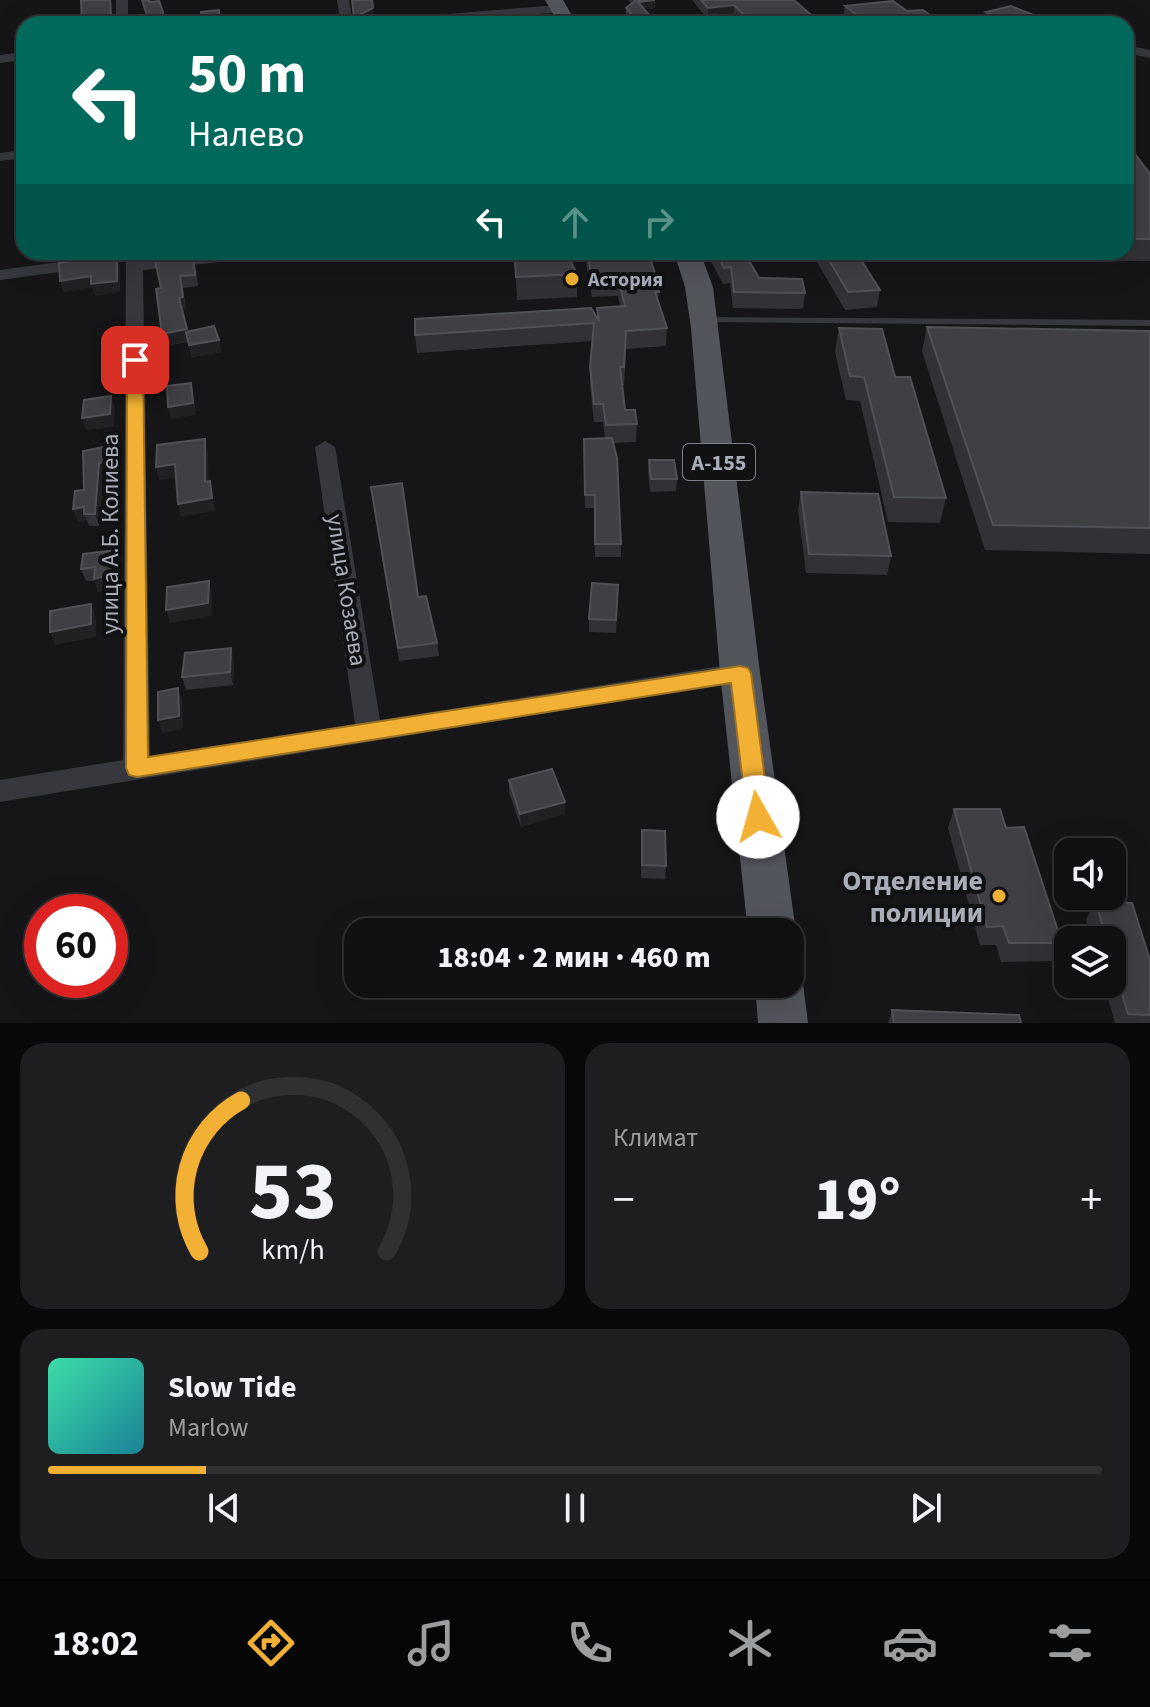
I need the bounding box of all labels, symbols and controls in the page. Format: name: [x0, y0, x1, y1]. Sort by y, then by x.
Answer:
text: 50 m: [188, 35, 306, 114]
icon: left: [56, 48, 160, 152]
text: Налево: [188, 109, 304, 160]
icon: left: [469, 200, 513, 244]
icon: ahead: [553, 200, 597, 244]
icon: right: [637, 200, 681, 244]
place label: Астория: [587, 266, 663, 294]
marker: Астория: [563, 270, 581, 288]
pin: [101, 326, 169, 394]
icon: arrive: [113, 338, 157, 382]
street label: улица А.Б. Колиева: [93, 434, 128, 634]
road number: А-155: [683, 444, 755, 480]
street label: улица Козаева: [317, 512, 376, 669]
position arrow: [716, 775, 800, 859]
map controls: [1054, 838, 1126, 998]
button: sound: [1054, 838, 1126, 910]
place label: Отделение полиции: [842, 861, 983, 933]
marker: Отделение полиции: [990, 887, 1008, 905]
speed limit sign: 60: [24, 894, 128, 998]
button: layers: [1054, 926, 1126, 998]
text: 18:04 · 2 мин · 460 m: [437, 936, 711, 979]
text: Климат: [613, 1119, 698, 1156]
text: 53: [249, 1133, 336, 1251]
text: 19°: [814, 1158, 901, 1243]
text: −: [613, 1169, 635, 1232]
text: +: [1080, 1169, 1102, 1232]
text: km/h: [261, 1230, 324, 1270]
text: Slow Tide: [168, 1366, 297, 1409]
text: Marlow: [168, 1409, 248, 1446]
icon: previous: [202, 1486, 246, 1530]
icon: pause: [553, 1486, 597, 1530]
icon: next: [904, 1486, 948, 1530]
icon: directions: [243, 1615, 299, 1671]
icon: music: [403, 1615, 459, 1671]
icon: phone: [562, 1615, 618, 1671]
icon: climate: [722, 1615, 778, 1671]
icon: car: [882, 1615, 938, 1671]
icon: filters: [1042, 1615, 1098, 1671]
text: 18:02: [52, 1618, 139, 1669]

